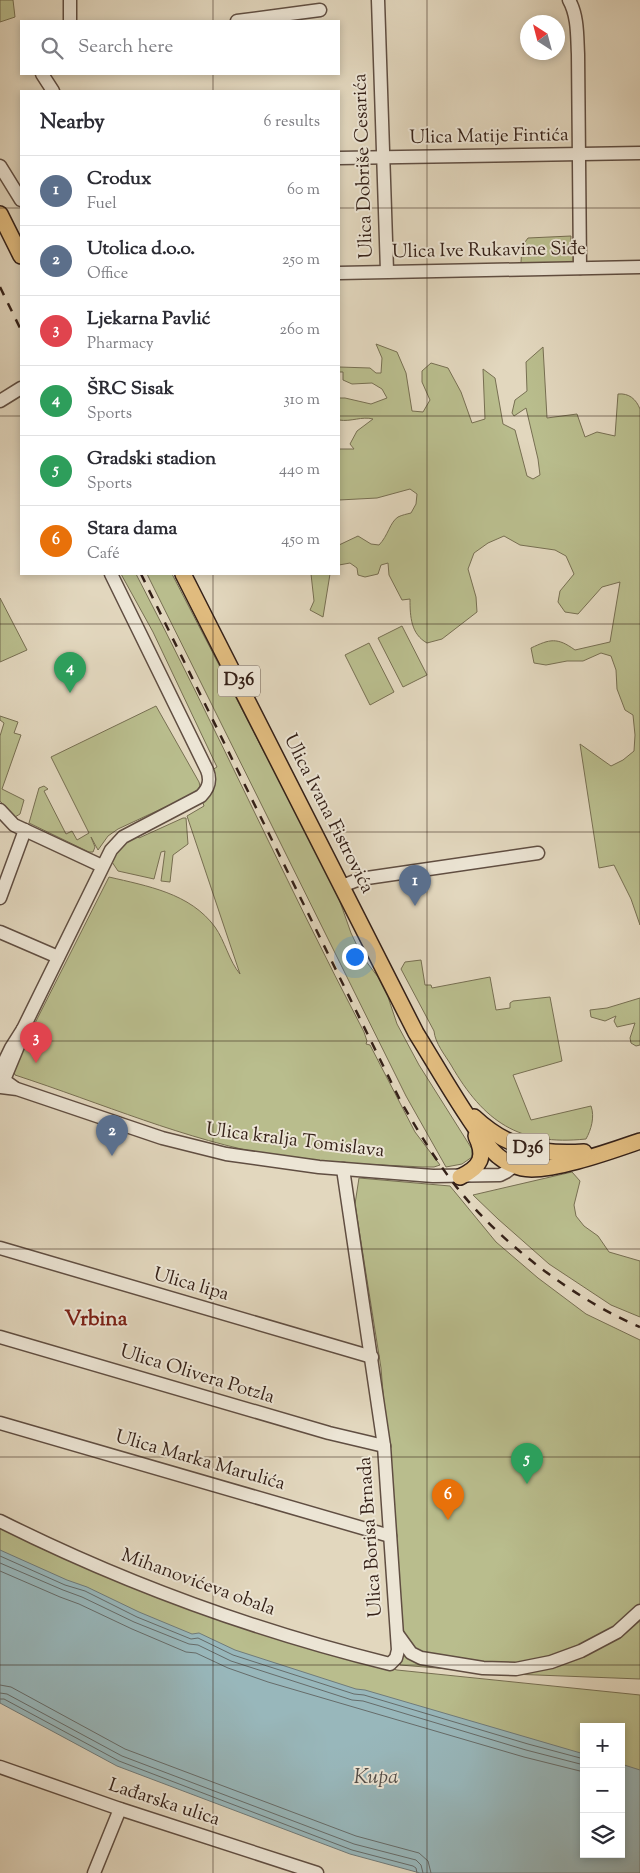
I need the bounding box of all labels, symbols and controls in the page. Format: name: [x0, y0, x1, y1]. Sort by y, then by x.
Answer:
north arrow: [520, 15, 565, 60]
search box: [20, 20, 340, 75]
icon: search: [38, 34, 66, 62]
text: Search here: [78, 34, 173, 61]
street label: Ulica Dobriše Cesarića: [347, 73, 381, 259]
text: Nearby: [40, 108, 105, 138]
text: 6 results: [264, 111, 320, 134]
street label: Ulica Matije Fintića: [409, 122, 569, 152]
text: Crodux: [87, 166, 151, 193]
text: 1: [53, 179, 59, 202]
text: 60 m: [287, 179, 320, 202]
text: Fuel: [87, 193, 117, 216]
text: Utolica d.o.o.: [87, 236, 195, 263]
street label: Ulica Ive Rukavine Siđe: [392, 236, 586, 266]
text: 2: [52, 249, 60, 272]
text: 250 m: [282, 249, 320, 272]
text: Office: [87, 263, 128, 286]
text: Ljekarna Pavlić: [87, 306, 210, 333]
text: 3: [53, 319, 59, 342]
text: 260 m: [279, 319, 320, 342]
text: Pharmacy: [87, 333, 154, 356]
text: ŠRC Sisak: [87, 376, 174, 403]
text: 4: [52, 389, 60, 412]
text: 310 m: [283, 389, 320, 412]
text: Sports: [87, 403, 132, 426]
text: Gradski stadion: [87, 446, 216, 473]
text: 5: [53, 459, 59, 482]
text: 440 m: [279, 459, 320, 482]
text: Sports: [87, 473, 132, 496]
text: Stara dama: [87, 516, 177, 543]
text: 6: [52, 529, 60, 552]
text: 450 m: [281, 529, 320, 552]
text: Café: [87, 543, 120, 566]
pin: 4: [54, 652, 86, 693]
road number: D36: [218, 666, 260, 696]
street label: Ulica Ivana Fistrovića: [276, 730, 380, 899]
pin: 1: [399, 865, 431, 906]
your location: [342, 944, 368, 970]
pin: 3: [20, 1022, 52, 1063]
pin: 2: [96, 1115, 128, 1156]
street label: Ulica kralja Tomislava: [204, 1117, 386, 1165]
road number: D36: [507, 1134, 549, 1164]
street label: Ulica lipa: [150, 1261, 232, 1309]
district label: Vrbina: [65, 1305, 128, 1335]
street label: Ulica Olivera Potzla: [116, 1339, 278, 1411]
street label: Ulica Marka Marulića: [112, 1424, 288, 1498]
pin: 5: [511, 1443, 543, 1484]
street label: Ulica Borisa Brnada: [352, 1456, 390, 1618]
pin: 6: [432, 1479, 464, 1520]
street label: Mihanovićeva obala: [117, 1543, 279, 1624]
map controls: [580, 1723, 625, 1858]
button: +: [580, 1723, 625, 1768]
water label: Kupa: [354, 1764, 398, 1793]
button: −: [580, 1768, 625, 1813]
street label: Lađarska ulica: [105, 1772, 223, 1834]
button: layers: [580, 1813, 625, 1858]

